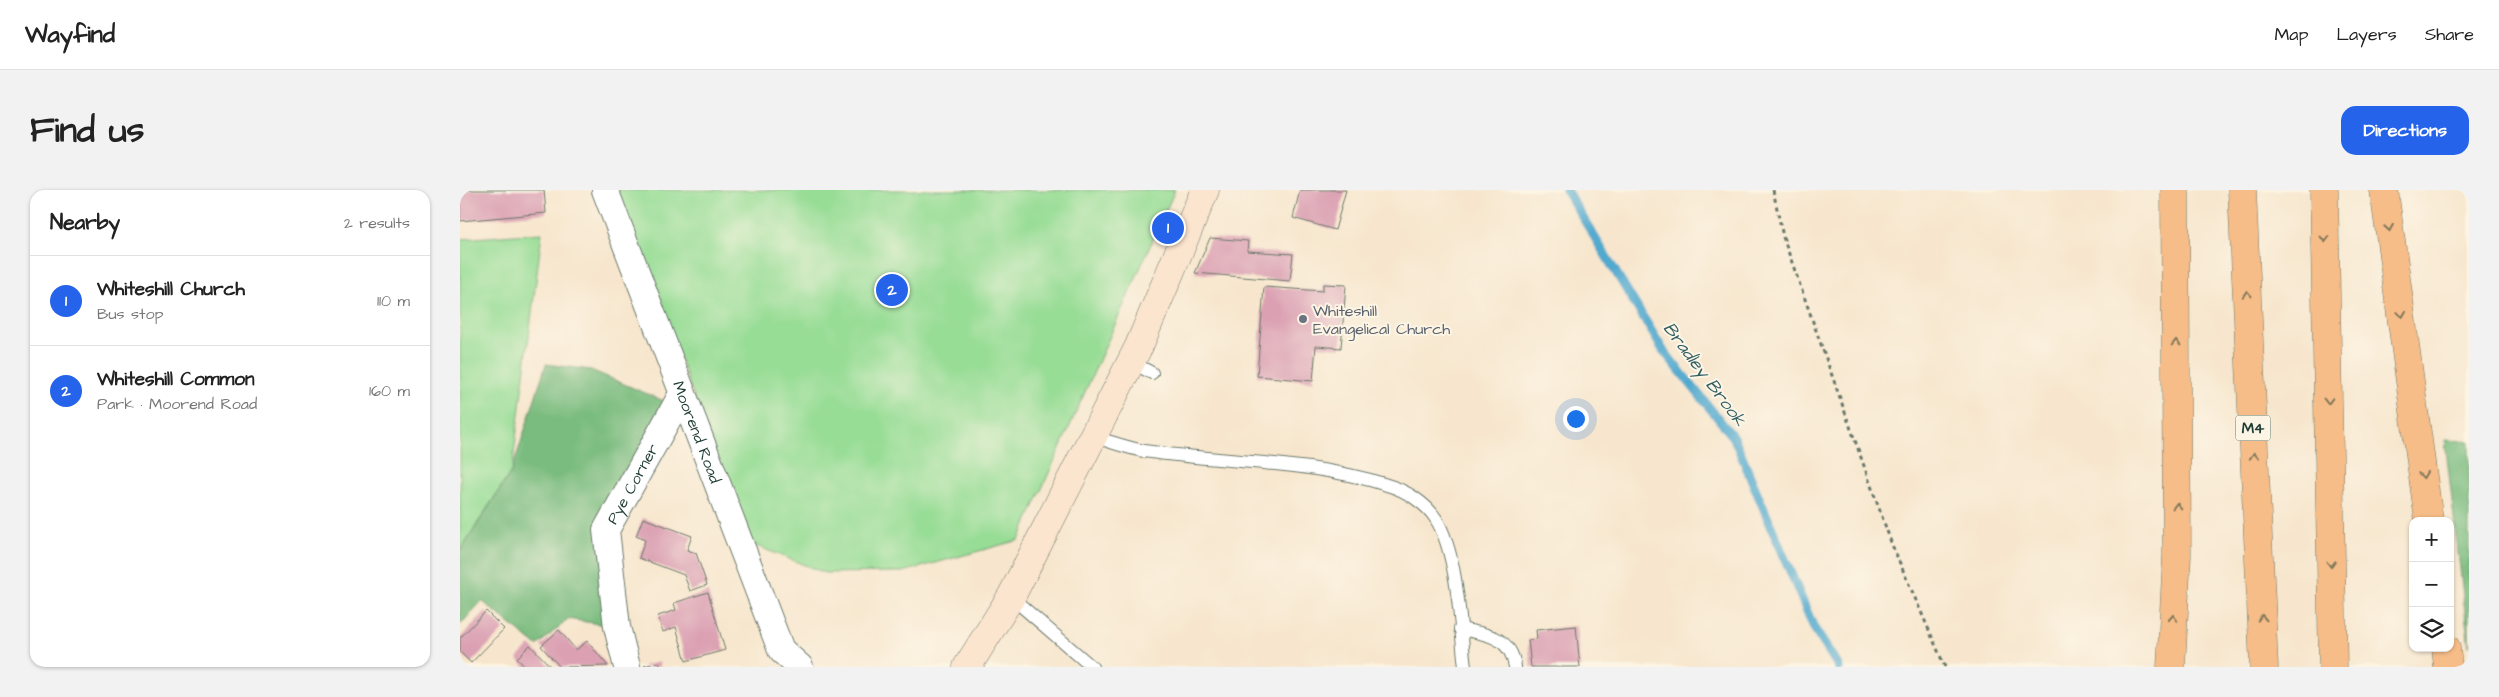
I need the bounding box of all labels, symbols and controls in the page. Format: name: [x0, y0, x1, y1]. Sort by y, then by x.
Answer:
text: Wayfind: [25, 18, 115, 52]
text: Map: [2274, 22, 2308, 47]
text: Layers: [2336, 22, 2397, 47]
text: Share: [2425, 22, 2474, 47]
text: Find us: [30, 106, 144, 155]
button: Directions: [2341, 106, 2469, 155]
text: Nearby: [50, 208, 120, 237]
pin: 1: [1152, 209, 1184, 247]
text: 2 results: [344, 212, 410, 234]
one-way arrow: [2384, 224, 2394, 232]
one-way arrow: [2319, 235, 2330, 243]
pin: 2: [876, 271, 908, 309]
text: Whiteshill Church: [97, 276, 245, 303]
one-way arrow: [2241, 289, 2252, 297]
text: 1: [65, 290, 67, 312]
text: 110 m: [377, 290, 410, 312]
place label: Whiteshill Evangelical Church: [1313, 300, 1450, 341]
text: Bus stop: [97, 303, 163, 325]
one-way arrow: [2396, 310, 2407, 318]
marker: Whiteshill Evangelical Church: [1297, 313, 1309, 325]
water label: Bradley Brook: [1656, 317, 1753, 433]
one-way arrow: [2171, 339, 2181, 347]
text: Whiteshill Common: [97, 366, 254, 393]
street label: Moorend Road: [667, 378, 726, 487]
text: 2: [61, 380, 71, 402]
text: 160 m: [369, 380, 410, 402]
text: Park · Moorend Road: [97, 393, 257, 415]
one-way arrow: [2323, 398, 2333, 405]
your location: [1563, 406, 1589, 432]
road number: M4: [2236, 416, 2270, 440]
street label: Pye Corner: [602, 440, 664, 528]
one-way arrow: [2249, 452, 2260, 460]
one-way arrow: [2417, 471, 2428, 479]
one-way arrow: [2172, 502, 2182, 510]
map controls: [2409, 517, 2454, 652]
button: +: [2409, 517, 2454, 562]
one-way arrow: [2326, 560, 2336, 568]
button: −: [2409, 562, 2454, 607]
button: layers: [2409, 607, 2454, 652]
one-way arrow: [2168, 614, 2179, 622]
one-way arrow: [2257, 614, 2267, 622]

